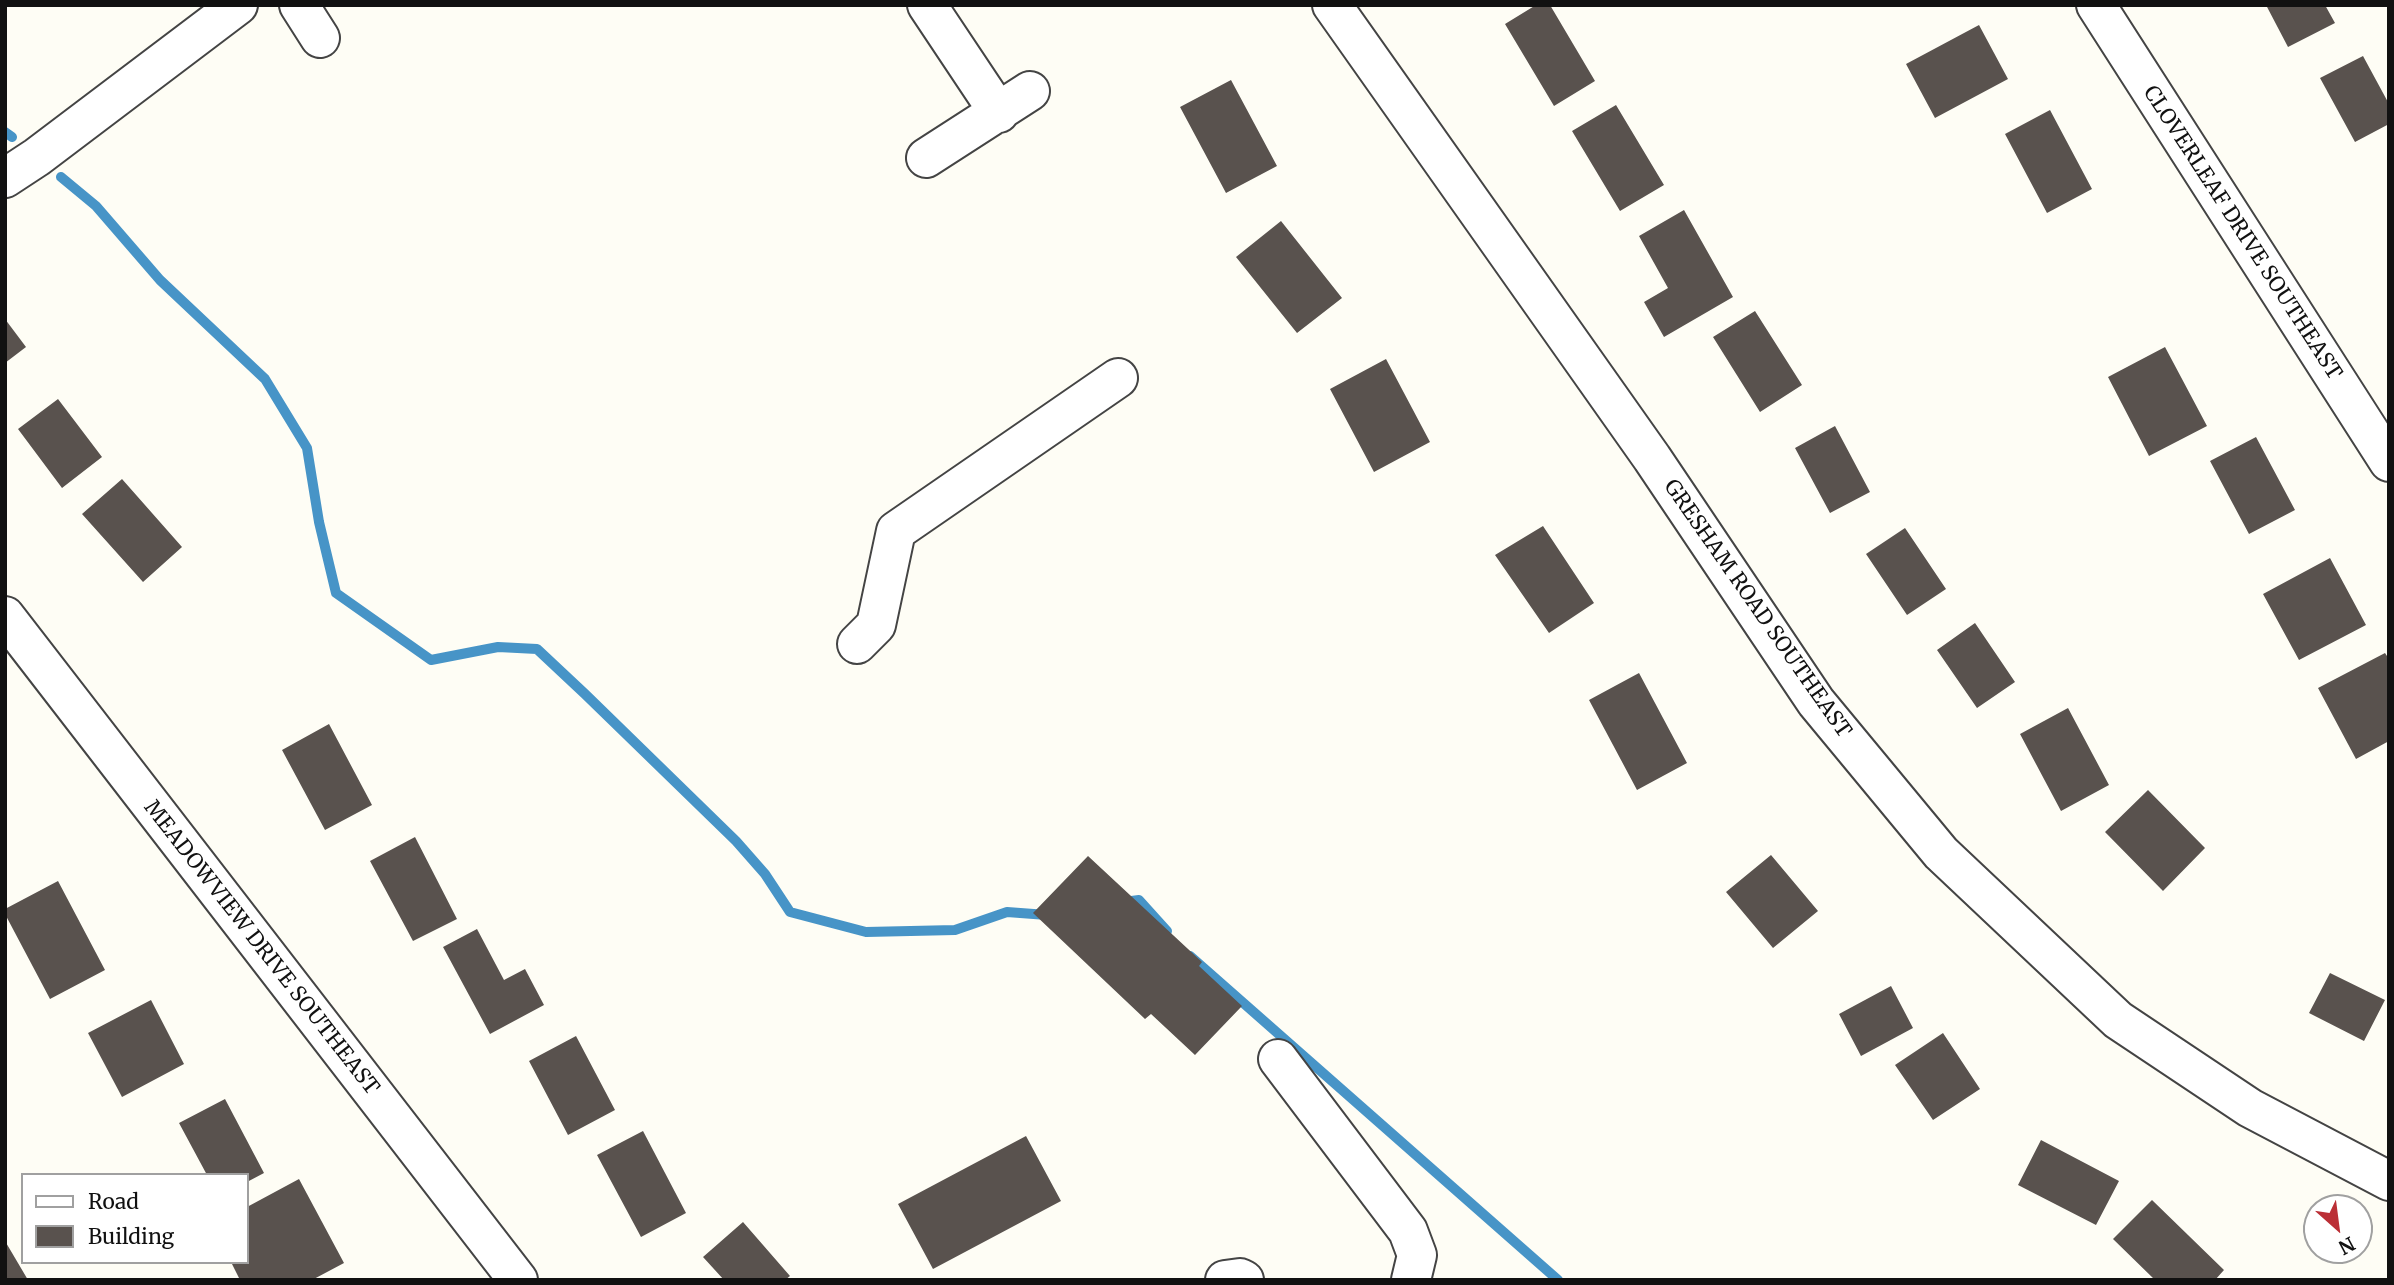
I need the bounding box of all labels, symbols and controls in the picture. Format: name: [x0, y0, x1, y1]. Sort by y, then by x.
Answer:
street label: CLOVERLEAF DRIVE SOUTHEAST: [2137, 81, 2347, 385]
street label: GRESHAM ROAD SOUTHEAST: [1658, 475, 1856, 743]
street label: MEADOWVIEW DRIVE SOUTHEAST: [138, 796, 384, 1100]
legend: [21, 1173, 248, 1264]
text: Road: [88, 1188, 139, 1215]
north arrow: [2303, 1194, 2373, 1264]
text: Building: [88, 1223, 174, 1250]
text: N: [2335, 1232, 2359, 1260]

